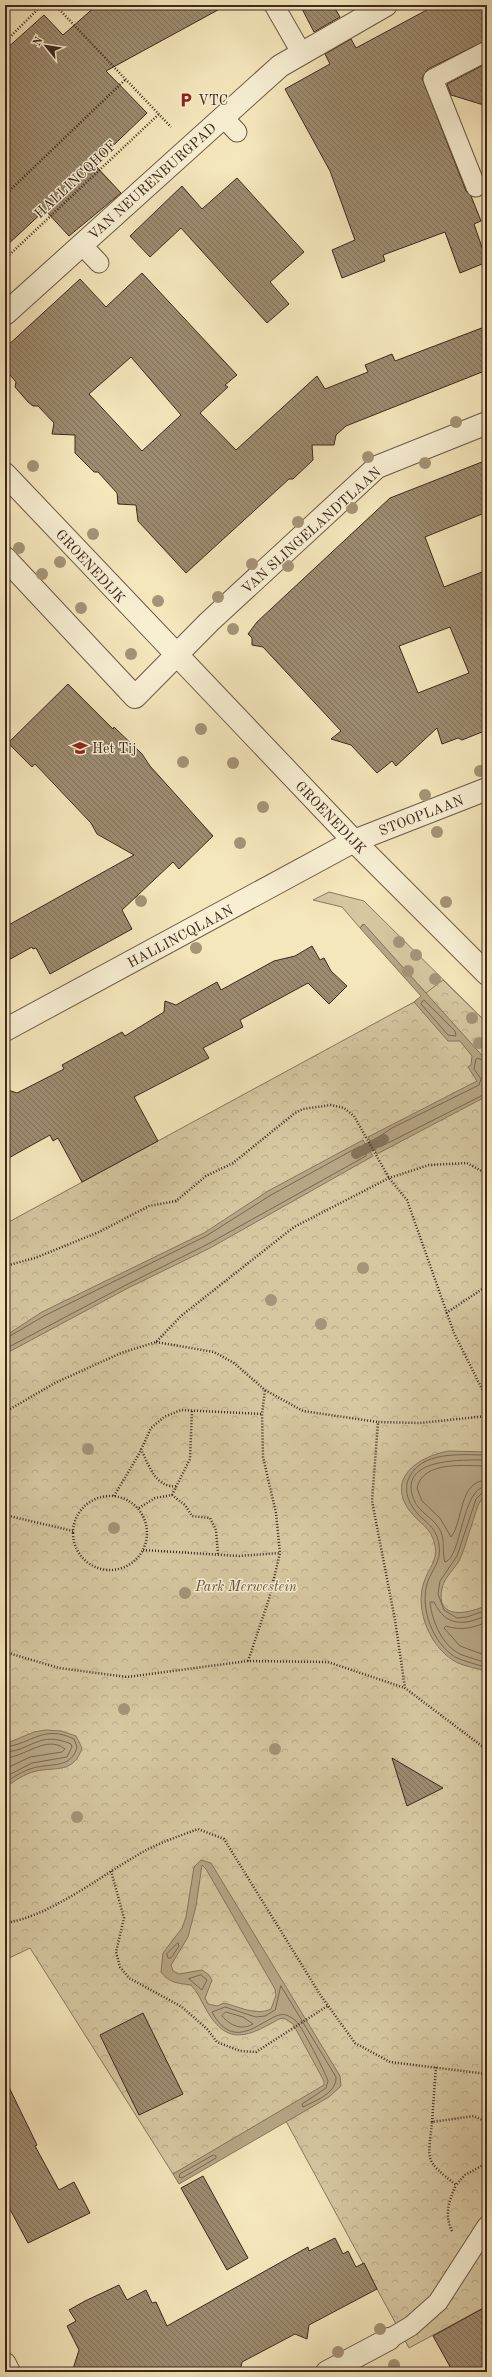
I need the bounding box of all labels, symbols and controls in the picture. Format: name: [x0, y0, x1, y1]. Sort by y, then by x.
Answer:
north arrow: [26, 26, 66, 66]
text: N: [32, 35, 46, 48]
parking icon: VTC: [177, 91, 195, 109]
place label: VTC: [198, 94, 228, 108]
street label: VAN NEURENBURGPAD: [86, 121, 219, 243]
street label: HALLINCQHOF: [32, 138, 119, 221]
street label: VAN SLINGELANDTLAAN: [240, 465, 384, 597]
street label: GROENEDIJK: [53, 527, 128, 606]
school or university icon: Het Tij: [71, 739, 89, 757]
place label: Het Tij: [92, 742, 137, 756]
street label: GROENEDIJK: [292, 779, 368, 857]
street label: STOOPLAAN: [377, 793, 466, 838]
street label: HALLINCQLAAN: [125, 903, 236, 971]
park label: Park Merwestein: [194, 1580, 297, 1594]

